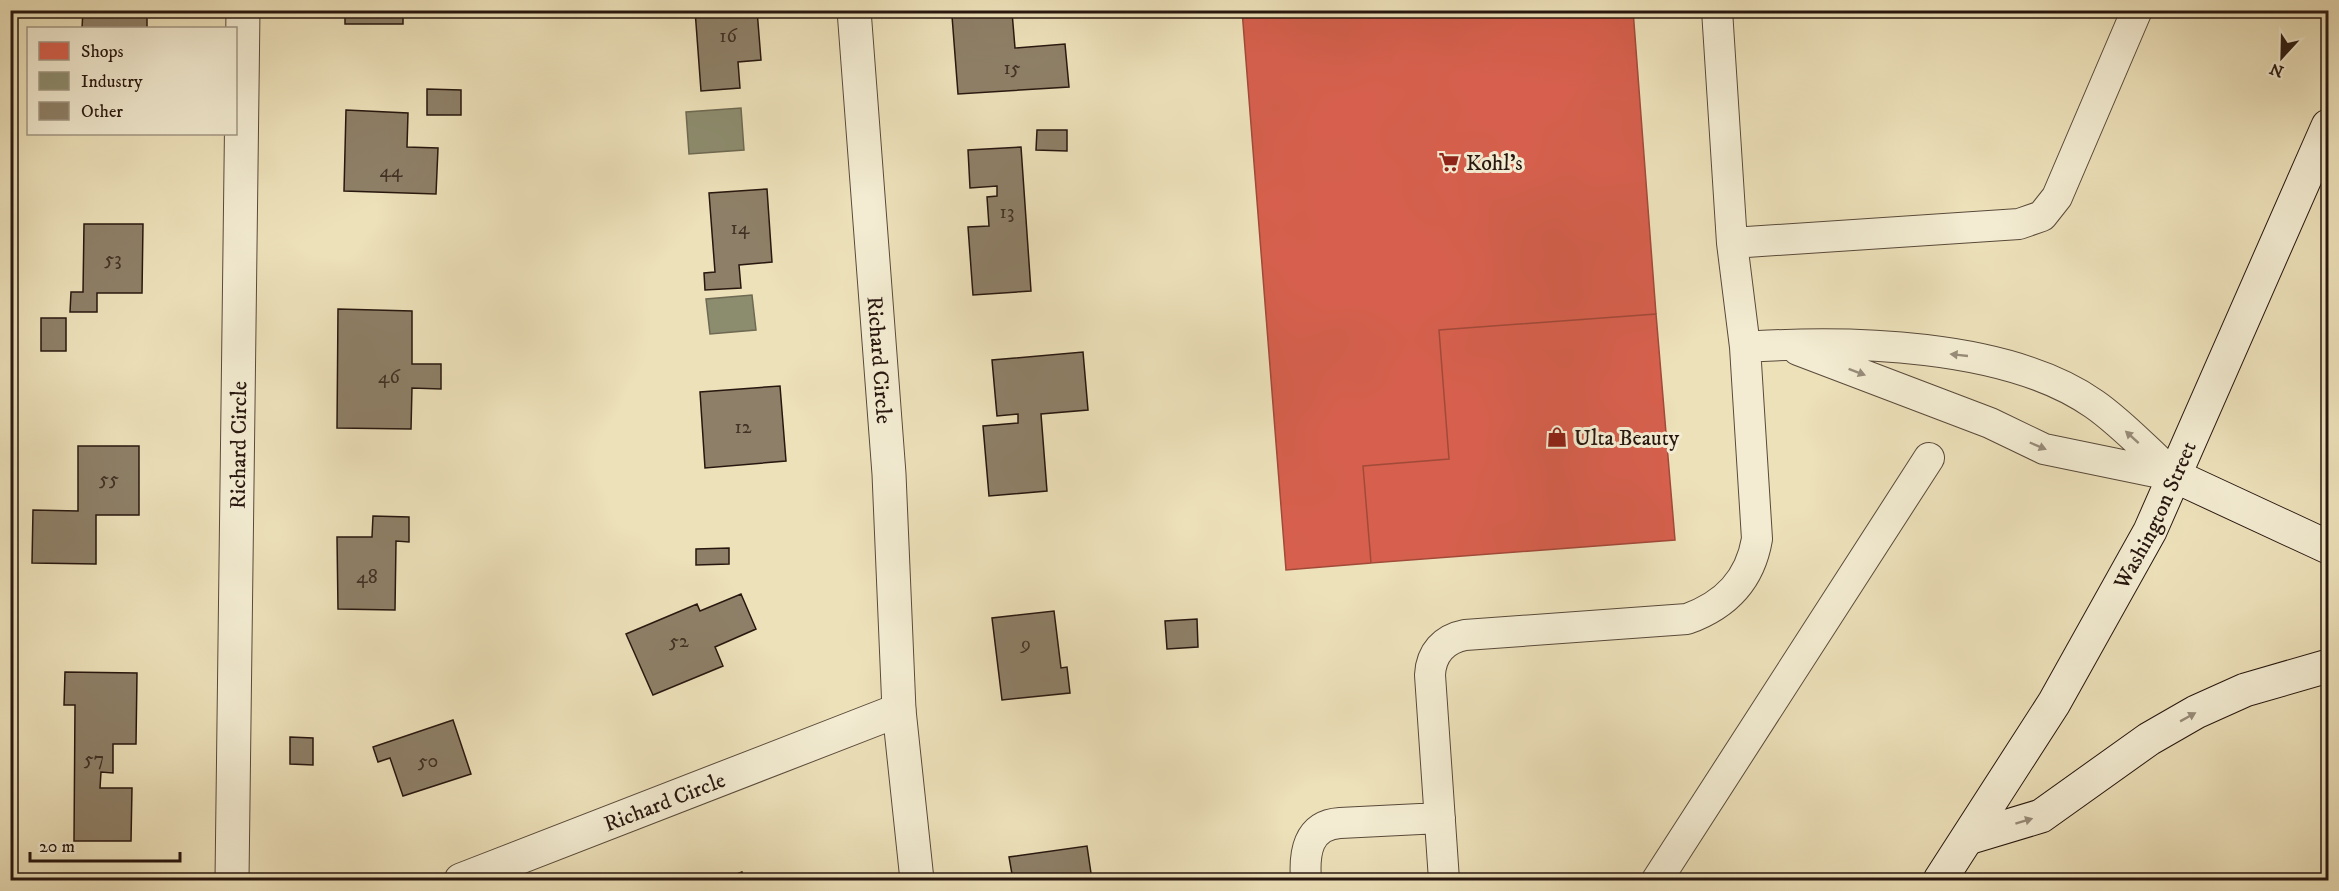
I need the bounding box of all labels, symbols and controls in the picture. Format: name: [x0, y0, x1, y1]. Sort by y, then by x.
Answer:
house number: 16: [719, 24, 737, 49]
legend: [27, 27, 237, 135]
north arrow: [2252, 27, 2312, 87]
text: Shops: [81, 41, 124, 63]
house number: 15: [1003, 56, 1021, 81]
text: N: [2267, 58, 2287, 82]
text: Industry: [81, 71, 143, 93]
text: Other: [81, 101, 123, 123]
supermarket icon: Kohl's: [1437, 150, 1461, 174]
place label: Kohl's: [1466, 150, 1523, 177]
house number: 44: [379, 159, 403, 184]
house number: 13: [1000, 200, 1014, 225]
house number: 14: [731, 216, 750, 241]
house number: 53: [104, 247, 122, 272]
street label: Richard Circle: [861, 295, 897, 425]
one-way arrow: [1949, 351, 1968, 360]
house number: 46: [378, 365, 401, 390]
one-way arrow: [1849, 368, 1867, 378]
street label: Richard Circle: [225, 381, 253, 509]
house number: 12: [734, 415, 752, 440]
shop icon: Ulta Beauty: [1545, 425, 1569, 449]
place label: Ulta Beauty: [1574, 425, 1680, 452]
one-way arrow: [2124, 430, 2139, 444]
street label: Washington Street: [2108, 437, 2203, 595]
one-way arrow: [2029, 441, 2047, 451]
house number: 55: [99, 467, 119, 492]
house number: 48: [356, 565, 378, 590]
house number: 52: [669, 629, 689, 654]
house number: 9: [1020, 632, 1031, 657]
one-way arrow: [2179, 712, 2196, 722]
house number: 57: [84, 747, 104, 772]
house number: 50: [418, 749, 438, 774]
street label: Richard Circle: [600, 767, 729, 838]
one-way arrow: [2015, 816, 2033, 825]
scale bar: [30, 825, 180, 863]
text: 20 m: [39, 836, 75, 858]

